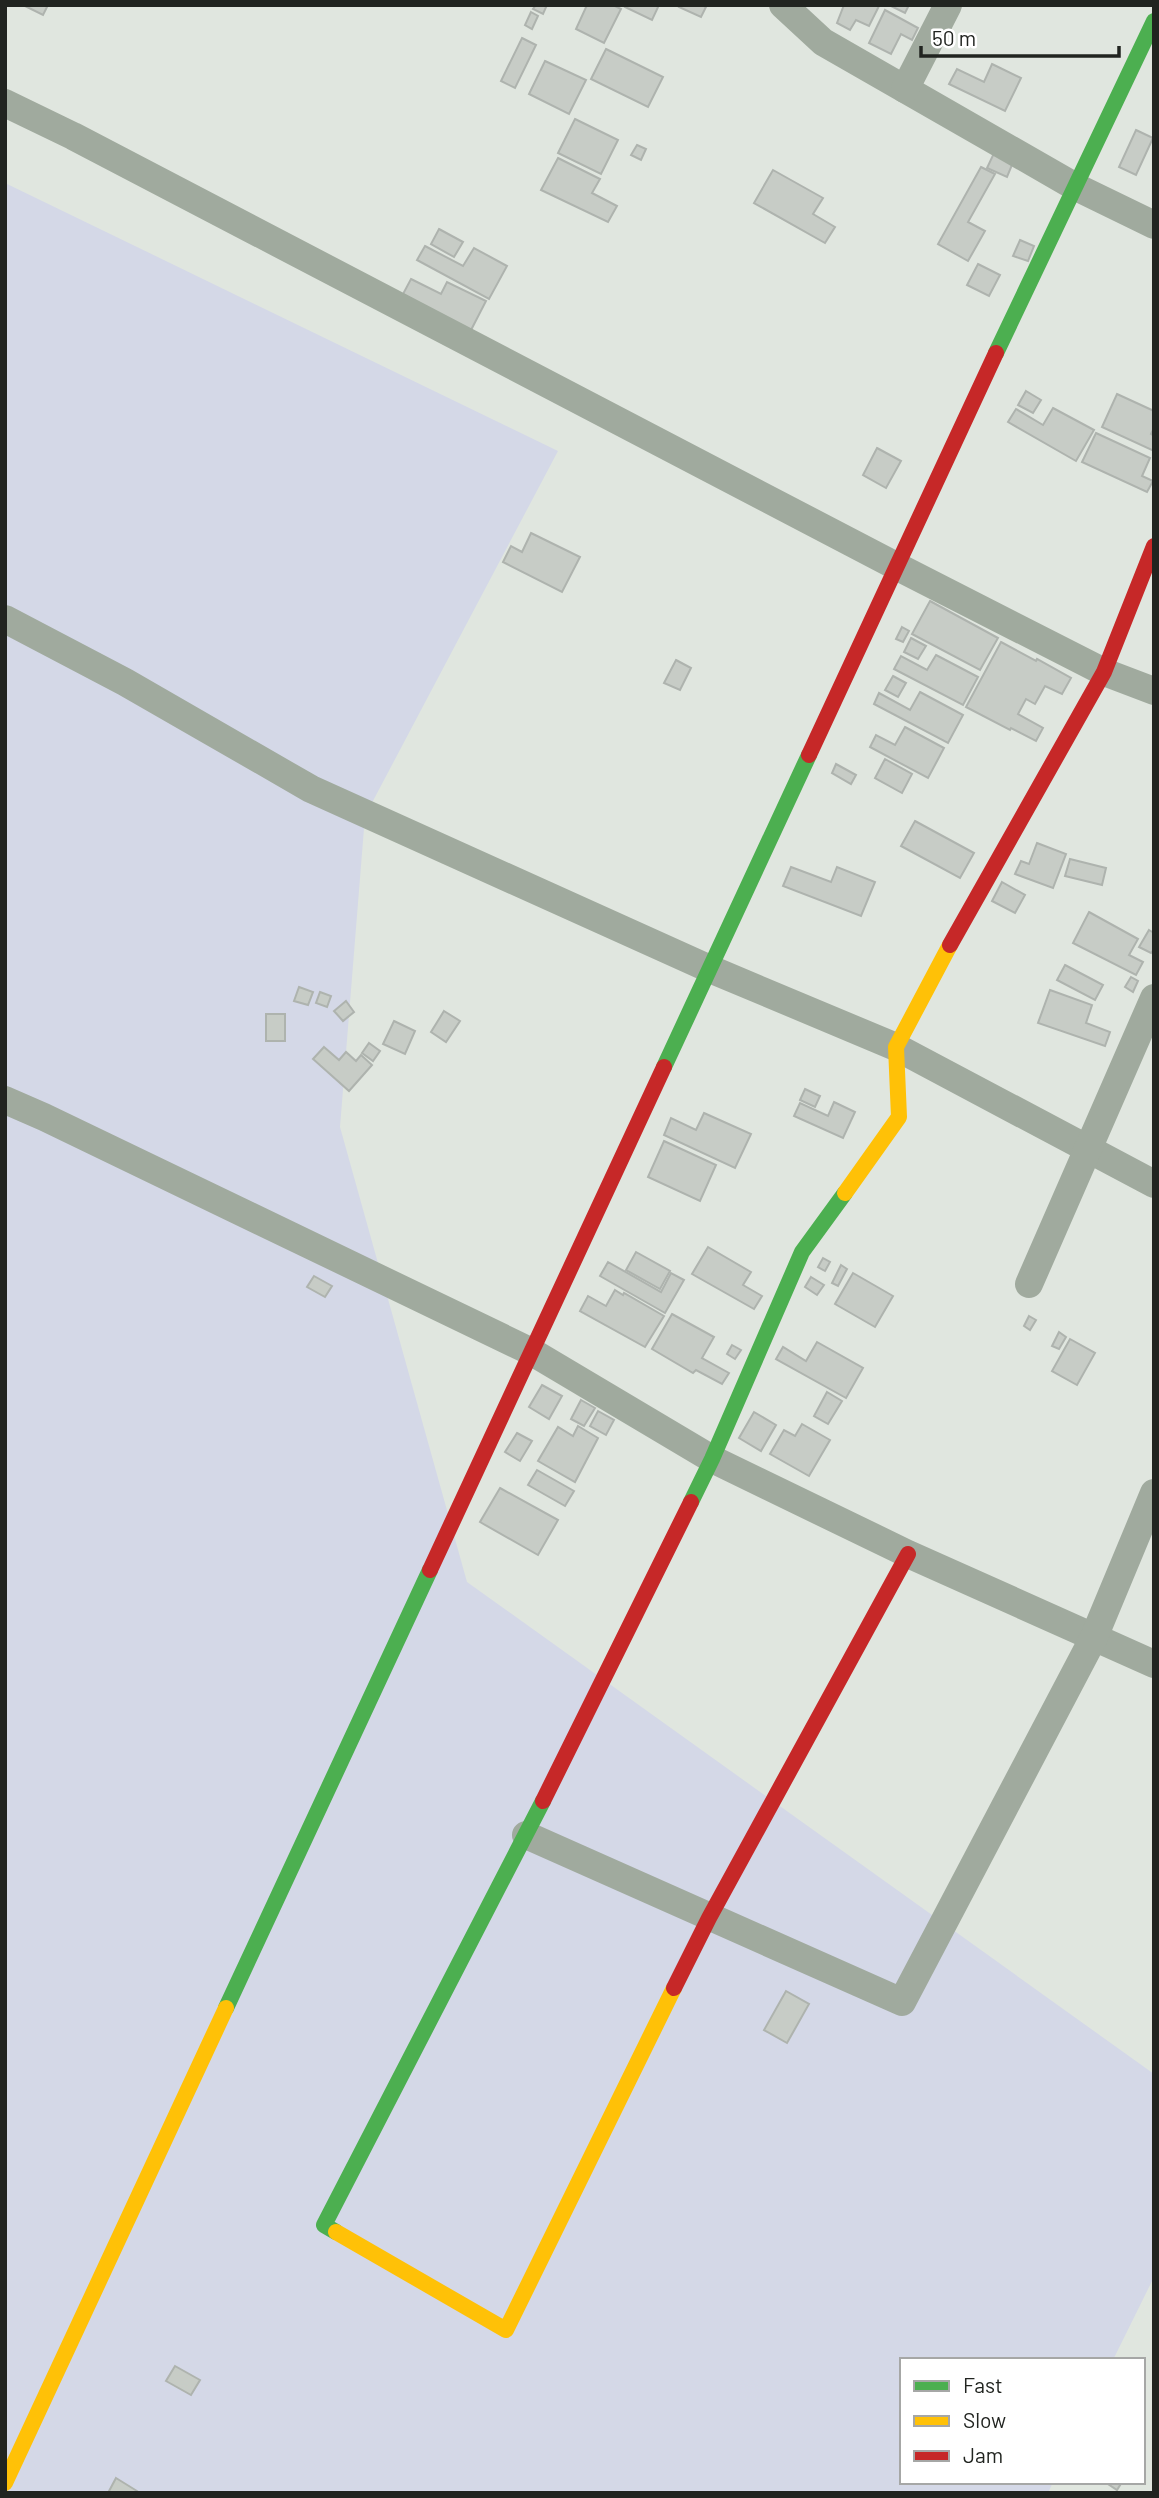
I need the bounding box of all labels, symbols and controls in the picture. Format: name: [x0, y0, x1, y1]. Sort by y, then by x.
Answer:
scale bar: [921, 14, 1119, 58]
text: 50 m: [932, 25, 976, 50]
legend: [900, 2358, 1145, 2484]
text: Fast: [963, 2372, 1003, 2397]
text: Slow: [963, 2407, 1006, 2432]
text: Jam: [963, 2442, 1003, 2467]

